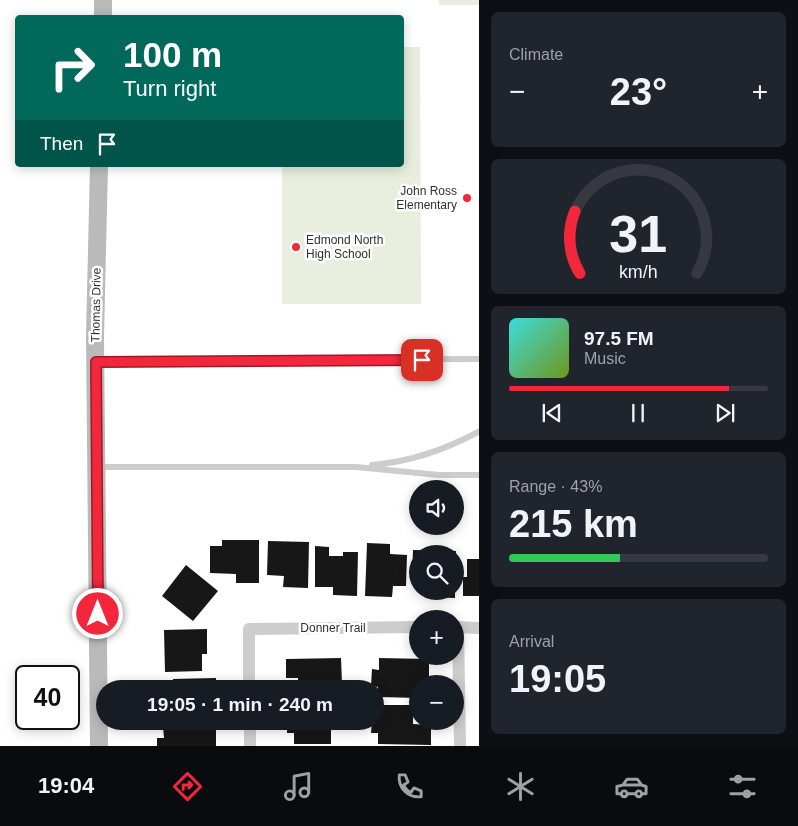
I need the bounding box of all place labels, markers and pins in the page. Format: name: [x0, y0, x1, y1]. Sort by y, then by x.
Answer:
place label: John Ross Elementary: [396, 184, 457, 212]
marker: John Ross Elementary: [461, 192, 473, 204]
place label: Edmond North High School: [306, 233, 383, 261]
marker: Edmond North High School: [290, 241, 302, 253]
pin: [401, 339, 443, 381]

